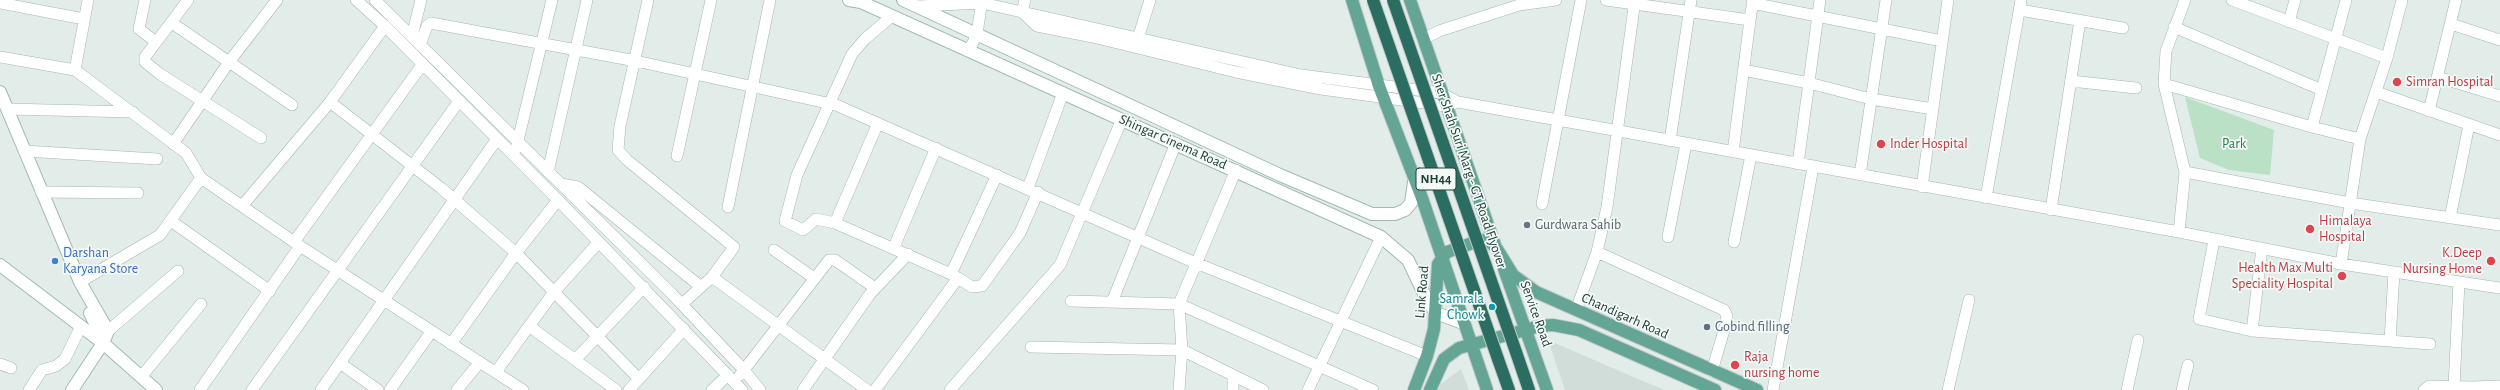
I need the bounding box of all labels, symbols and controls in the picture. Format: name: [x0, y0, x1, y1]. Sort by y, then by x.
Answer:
street label: Sher Shah Suri Marg - GT Road Flyover: [1428, 72, 1510, 270]
place label: Simran Hospital: [2406, 74, 2494, 90]
marker: Simran Hospital: [2391, 76, 2403, 88]
street label: Shingar Cinema Road: [1116, 111, 1230, 173]
place label: Inder Hospital: [1890, 136, 1968, 152]
park label: Park: [2222, 136, 2246, 152]
marker: Inder Hospital: [1875, 138, 1887, 150]
road number: NH44: [1416, 168, 1456, 190]
place label: Himalaya Hospital: [2319, 213, 2372, 246]
place label: Gurdwara Sahib: [1535, 217, 1621, 233]
marker: Gurdwara Sahib: [1522, 220, 1532, 230]
marker: Himalaya Hospital: [2304, 223, 2316, 235]
place label: Darshan Karyana Store: [63, 245, 138, 278]
place label: K.Deep Nursing Home: [2402, 245, 2482, 278]
marker: K.Deep Nursing Home: [2485, 255, 2497, 267]
marker: Darshan Karyana Store: [50, 256, 60, 266]
place label: Health Max Multi Speciality Hospital: [2232, 260, 2333, 292]
street label: Link Road: [1411, 265, 1433, 319]
marker: Health Max Multi Speciality Hospital: [2336, 270, 2348, 282]
street label: Service Road: [1516, 279, 1556, 349]
street label: Chandigarh Road: [1579, 289, 1671, 343]
place label: Samrala Chowk: [1440, 291, 1484, 324]
marker: Samrala Chowk: [1487, 302, 1497, 312]
place label: Gobind filling: [1715, 319, 1789, 335]
marker: Gobind filling: [1702, 322, 1712, 332]
place label: Raja nursing home: [1744, 349, 1819, 382]
marker: Raja nursing home: [1729, 359, 1741, 371]

